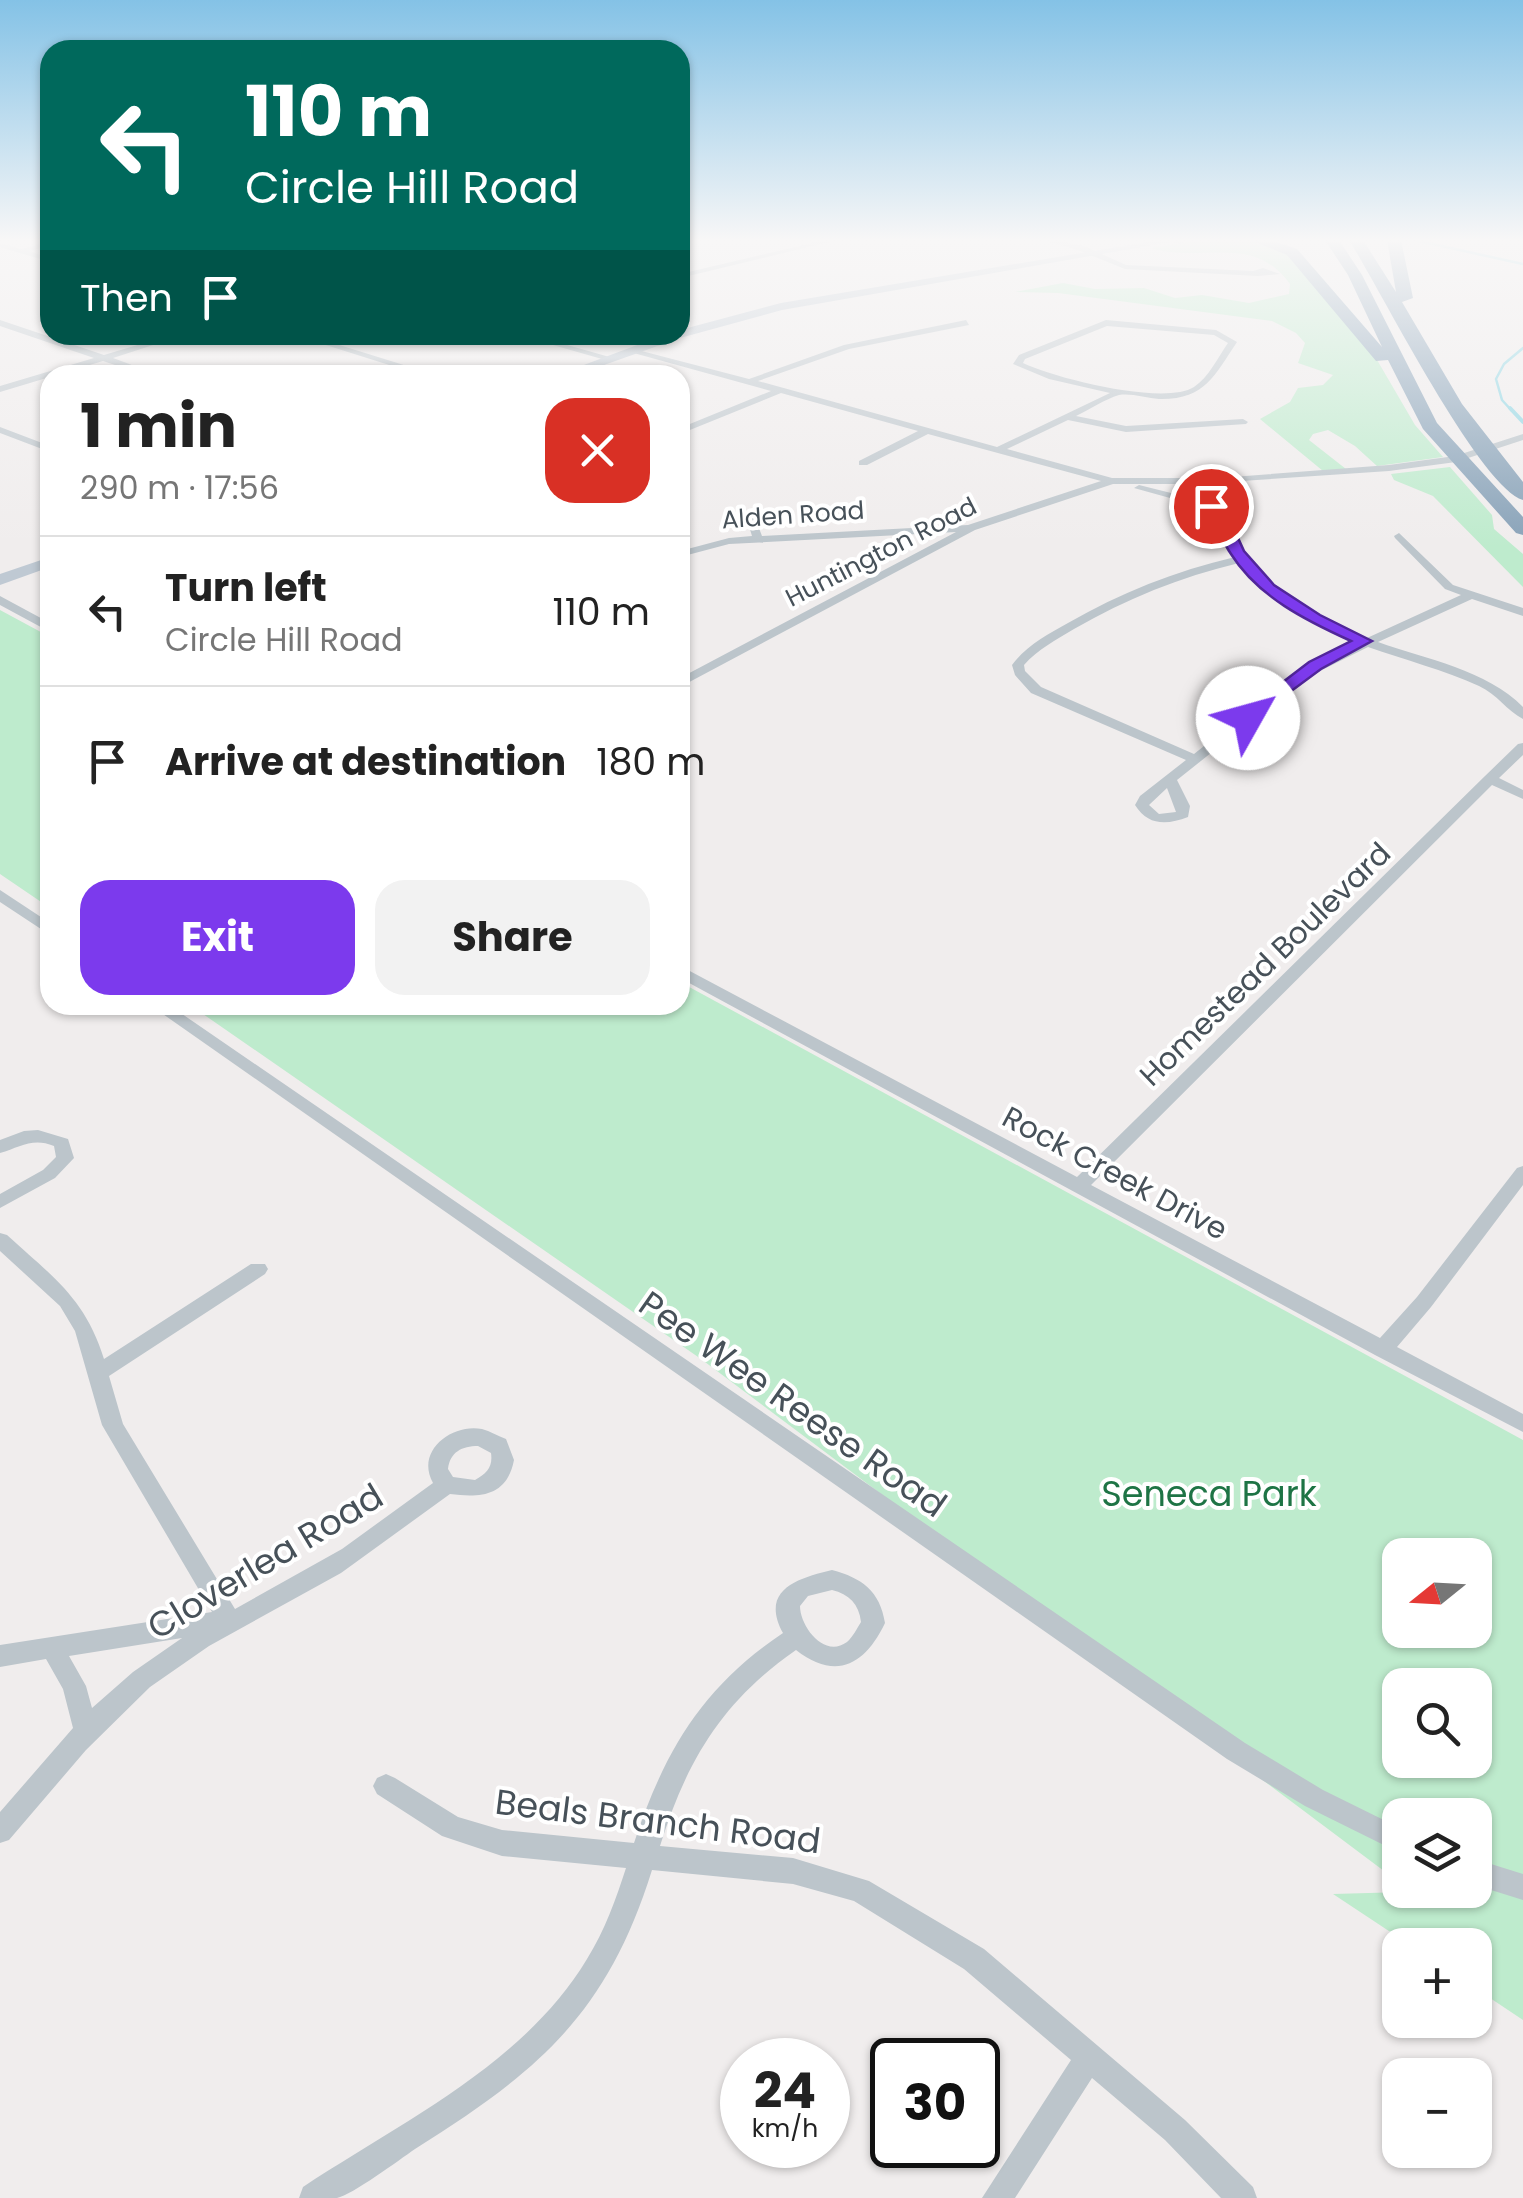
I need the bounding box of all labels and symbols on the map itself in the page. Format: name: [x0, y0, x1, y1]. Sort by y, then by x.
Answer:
pin: [1169, 464, 1254, 549]
street label: Huntington Road: [779, 489, 983, 615]
street label: Alden Road: [720, 493, 866, 537]
position arrow: [1196, 666, 1300, 770]
street label: Homestead Boulevard: [1130, 832, 1400, 1096]
street label: Rock Creek Drive: [995, 1095, 1235, 1251]
street label: Pee Wee Reese Road: [629, 1279, 957, 1529]
park label: Seneca Park: [1101, 1469, 1317, 1518]
street label: Cloverlea Road: [138, 1471, 392, 1651]
north arrow: [1382, 1538, 1492, 1648]
street label: Beals Branch Road: [492, 1777, 824, 1865]
speed limit sign: 30: [870, 2038, 1000, 2168]

